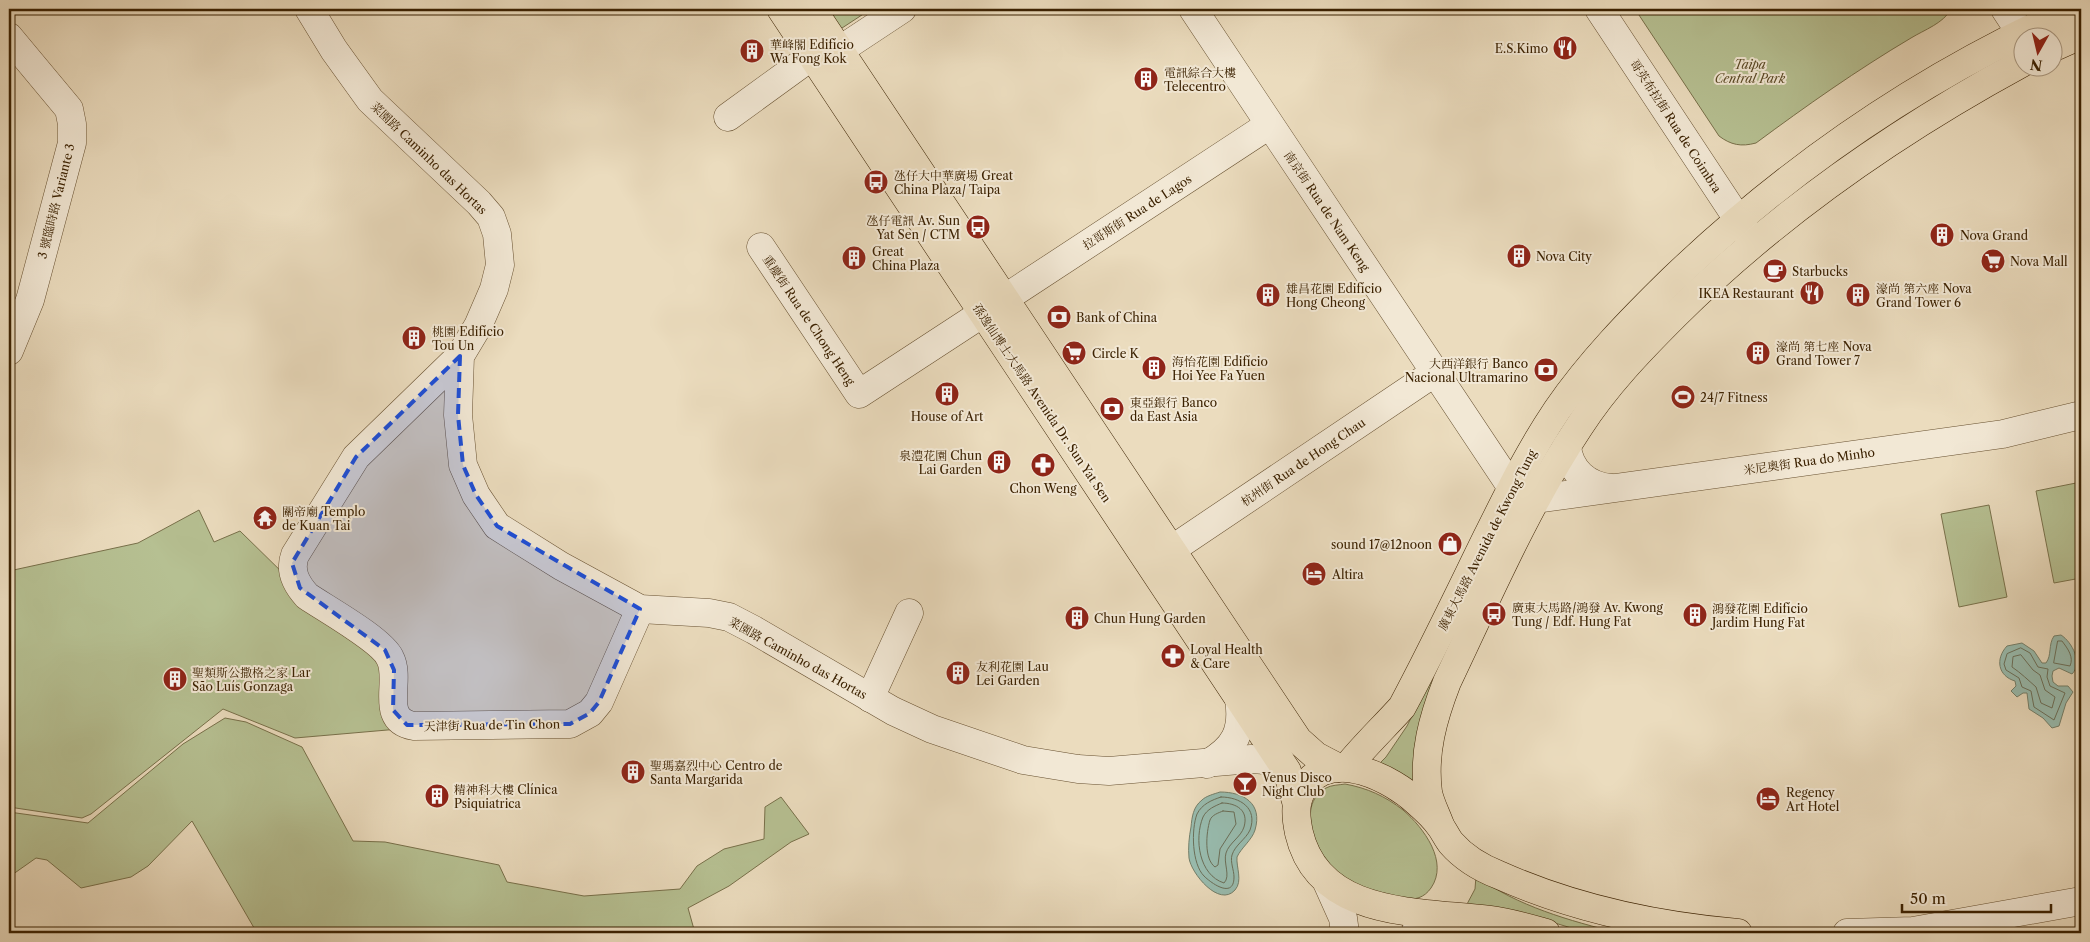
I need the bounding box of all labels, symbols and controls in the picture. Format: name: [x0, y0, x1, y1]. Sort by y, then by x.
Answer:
north arrow: [2012, 28, 2062, 78]
restaurant icon: E.S.Kimo: [1552, 35, 1578, 61]
place label: 華峰閣 Edifício Wa Fong Kok: [769, 37, 854, 66]
building icon: 華峰閣 Edifício Wa Fong Kok: [739, 38, 765, 64]
place label: E.S.Kimo: [1495, 41, 1548, 56]
text: N: [2029, 55, 2043, 75]
street label: 哥英布拉街 Rua de Coimbra: [1627, 57, 1725, 196]
park label: Taipa Central Park: [1715, 57, 1786, 86]
place label: 電訊綜合大樓 Telecentro: [1164, 65, 1236, 94]
building icon: 電訊綜合大樓 Telecentro: [1133, 66, 1159, 92]
street label: 菜園路 Caminho das Hortas: [368, 99, 490, 217]
street label: 3 號臨時路 Variante 3: [34, 142, 78, 260]
street label: 南京街 Rua de Nam Keng: [1281, 148, 1373, 275]
place label: 氹仔大中華廣場 Great China Plaza/ Taipa: [894, 168, 1014, 197]
bus stop icon: 氹仔大中華廣場 Great China Plaza/ Taipa: [863, 169, 889, 195]
street label: 拉哥斯街 Rua de Lagos: [1080, 171, 1194, 253]
place label: 氹仔電訊 Av. Sun Yat Sen / CTM: [866, 213, 960, 242]
bus stop icon: 氹仔電訊 Av. Sun Yat Sen / CTM: [965, 214, 991, 240]
building icon: Nova Grand: [1929, 222, 1955, 248]
place label: Nova Grand: [1960, 228, 2029, 243]
building icon: Nova City: [1506, 243, 1532, 269]
place label: Great China Plaza: [872, 244, 940, 273]
building icon: Great China Plaza: [841, 245, 867, 271]
supermarket icon: Nova Mall: [1980, 248, 2006, 274]
place label: Nova City: [1536, 249, 1592, 264]
street label: 重慶街 Rua de Chong Heng: [760, 252, 859, 388]
place label: Nova Mall: [2010, 254, 2068, 269]
cafe icon: Starbucks: [1762, 258, 1788, 284]
place label: Starbucks: [1792, 264, 1848, 279]
restaurant icon: IKEA Restaurant: [1799, 280, 1825, 306]
place label: 雄昌花園 Edifício Hong Cheong: [1286, 281, 1382, 310]
place label: 濠尚 第六座 Nova Grand Tower 6: [1876, 281, 1972, 310]
building icon: 雄昌花園 Edifício Hong Cheong: [1255, 282, 1281, 308]
building icon: 濠尚 第六座 Nova Grand Tower 6: [1845, 282, 1871, 308]
place label: IKEA Restaurant: [1699, 286, 1795, 301]
street label: 孫逸仙博士大馬路 Avenida Dr. Sun Yat Sen: [970, 301, 1115, 506]
bank icon: Bank of China: [1046, 304, 1072, 330]
place label: Bank of China: [1076, 310, 1158, 325]
place label: 桃園 Edifício Tou Un: [432, 324, 504, 353]
building icon: 桃園 Edifício Tou Un: [401, 325, 427, 351]
place label: 濠尚 第七座 Nova Grand Tower 7: [1776, 339, 1872, 368]
supermarket icon: Circle K: [1061, 340, 1087, 366]
building icon: 濠尚 第七座 Nova Grand Tower 7: [1745, 340, 1771, 366]
place label: Circle K: [1092, 346, 1140, 361]
place label: 海怡花園 Edifício Hoi Yee Fa Yuen: [1172, 354, 1268, 383]
building icon: 海怡花園 Edifício Hoi Yee Fa Yuen: [1141, 355, 1167, 381]
place label: 大西洋銀行 Banco Nacional Ultramarino: [1405, 356, 1528, 385]
bank icon: 大西洋銀行 Banco Nacional Ultramarino: [1533, 357, 1559, 383]
building icon: House of Art: [934, 381, 960, 407]
sports icon: 24/7 Fitness: [1670, 384, 1696, 410]
place label: 24/7 Fitness: [1700, 390, 1768, 405]
place label: 東亞銀行 Banco da East Asia: [1130, 395, 1217, 424]
bank icon: 東亞銀行 Banco da East Asia: [1099, 396, 1125, 422]
place label: House of Art: [911, 409, 984, 424]
street label: 杭州街 Rua de Hong Chau: [1238, 414, 1369, 509]
street label: 米尼奧街 Rua do Minho: [1742, 444, 1876, 478]
street label: 廣東大馬路 Avenida de Kwong Tung: [1435, 446, 1540, 633]
place label: 泉澧花園 Chun Lai Garden: [899, 448, 982, 477]
building icon: 泉澧花園 Chun Lai Garden: [986, 449, 1012, 475]
pharmacy icon: Chon Weng: [1030, 452, 1056, 478]
place label: Chon Weng: [1009, 481, 1077, 496]
place label: 關帝廟 Templo de Kuan Tai: [282, 504, 365, 533]
temple icon: 關帝廟 Templo de Kuan Tai: [252, 505, 278, 531]
shop icon: sound 17@12noon: [1437, 531, 1463, 557]
place label: sound 17@12noon: [1331, 537, 1432, 552]
hotel icon: Altira: [1301, 561, 1327, 587]
place label: Altira: [1331, 567, 1364, 582]
place label: 廣東大馬路/鴻發 Av. Kwong Tung / Edf. Hung Fat: [1512, 600, 1664, 629]
bus stop icon: 廣東大馬路/鴻發 Av. Kwong Tung / Edf. Hung Fat: [1481, 601, 1507, 627]
place label: 鴻發花園 Edifício Jardim Hung Fat: [1710, 601, 1808, 630]
building icon: 鴻發花園 Edifício Jardim Hung Fat: [1682, 602, 1708, 628]
building icon: Chun Hung Garden: [1064, 605, 1090, 631]
place label: Chun Hung Garden: [1094, 611, 1206, 626]
street label: 菜園路 Caminho das Hortas: [726, 614, 870, 702]
place label: Loyal Health & Care: [1190, 642, 1263, 671]
pharmacy icon: Loyal Health & Care: [1160, 643, 1186, 669]
place label: 友利花園 Lau Lei Garden: [976, 659, 1049, 688]
building icon: 友利花園 Lau Lei Garden: [945, 660, 971, 686]
place label: 聖類斯公撒格之家 Lar São Luís Gonzaga: [192, 665, 310, 694]
building icon: 聖類斯公撒格之家 Lar São Luís Gonzaga: [162, 666, 188, 692]
street label: 天津街 Rua de Tin Chon: [424, 716, 561, 734]
place label: 聖瑪嘉烈中心 Centro de Santa Margarida: [650, 758, 783, 787]
building icon: 聖瑪嘉烈中心 Centro de Santa Margarida: [620, 759, 646, 785]
place label: Venus Disco Night Club: [1261, 770, 1332, 799]
bar icon: Venus Disco Night Club: [1232, 771, 1258, 797]
place label: 精神科大樓 Clínica Psiquiatrica: [454, 782, 558, 811]
building icon: 精神科大樓 Clínica Psiquiatrica: [424, 783, 450, 809]
place label: Regency Art Hotel: [1785, 785, 1840, 814]
hotel icon: Regency Art Hotel: [1755, 786, 1781, 812]
scale bar: [1902, 882, 2051, 914]
text: 50 m: [1910, 889, 1946, 908]

